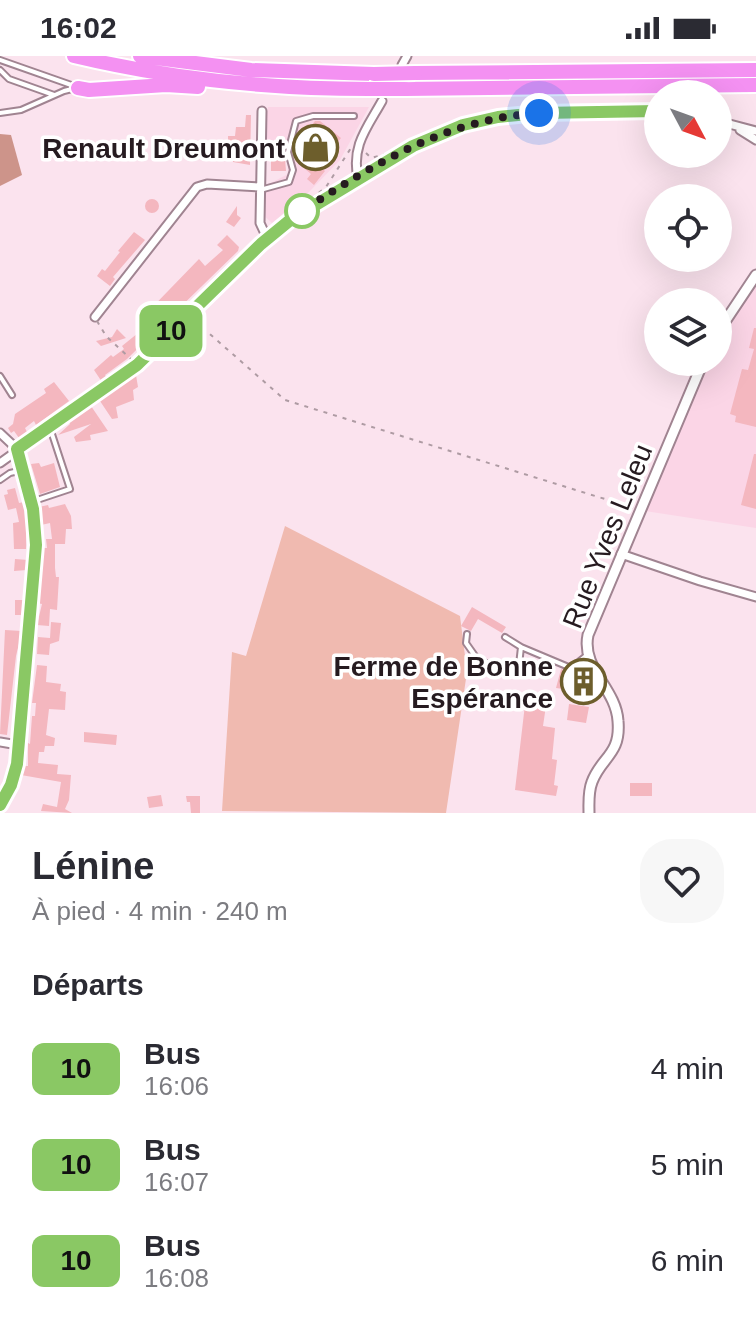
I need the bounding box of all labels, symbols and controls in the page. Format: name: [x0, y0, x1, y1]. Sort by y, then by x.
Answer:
text: 16:02: [40, 11, 117, 44]
north arrow: [644, 80, 732, 168]
map controls: [644, 80, 732, 376]
your location: [519, 93, 559, 133]
shop icon: Renault Dreumont: [292, 124, 340, 172]
place label: Renault Dreumont: [42, 133, 285, 164]
button: locate: [644, 184, 732, 272]
unlabelled marker: [285, 194, 319, 228]
button: layers: [644, 288, 732, 376]
line badge: 10: [135, 305, 207, 357]
text: 10: [155, 315, 187, 346]
street label: Rue Yves Leleu: [556, 440, 658, 633]
place label: Ferme de Bonne Espérance: [334, 651, 553, 714]
building icon: Ferme de Bonne Espérance: [560, 658, 608, 706]
button: heart: [640, 839, 724, 923]
text: Lénine: [32, 845, 154, 887]
text: À pied · 4 min · 240 m: [32, 896, 288, 926]
text: Départs: [32, 968, 144, 1001]
text: Bus: [144, 1037, 201, 1070]
text: 4 min: [651, 1052, 724, 1085]
text: 10: [60, 1053, 92, 1084]
text: 16:06: [144, 1071, 209, 1101]
text: Bus: [144, 1133, 201, 1166]
text: 5 min: [651, 1148, 724, 1181]
text: 10: [60, 1149, 92, 1180]
text: 16:07: [144, 1167, 209, 1197]
text: Bus: [144, 1229, 201, 1262]
text: 6 min: [651, 1244, 724, 1277]
text: 10: [60, 1245, 92, 1276]
text: 16:08: [144, 1263, 209, 1293]

